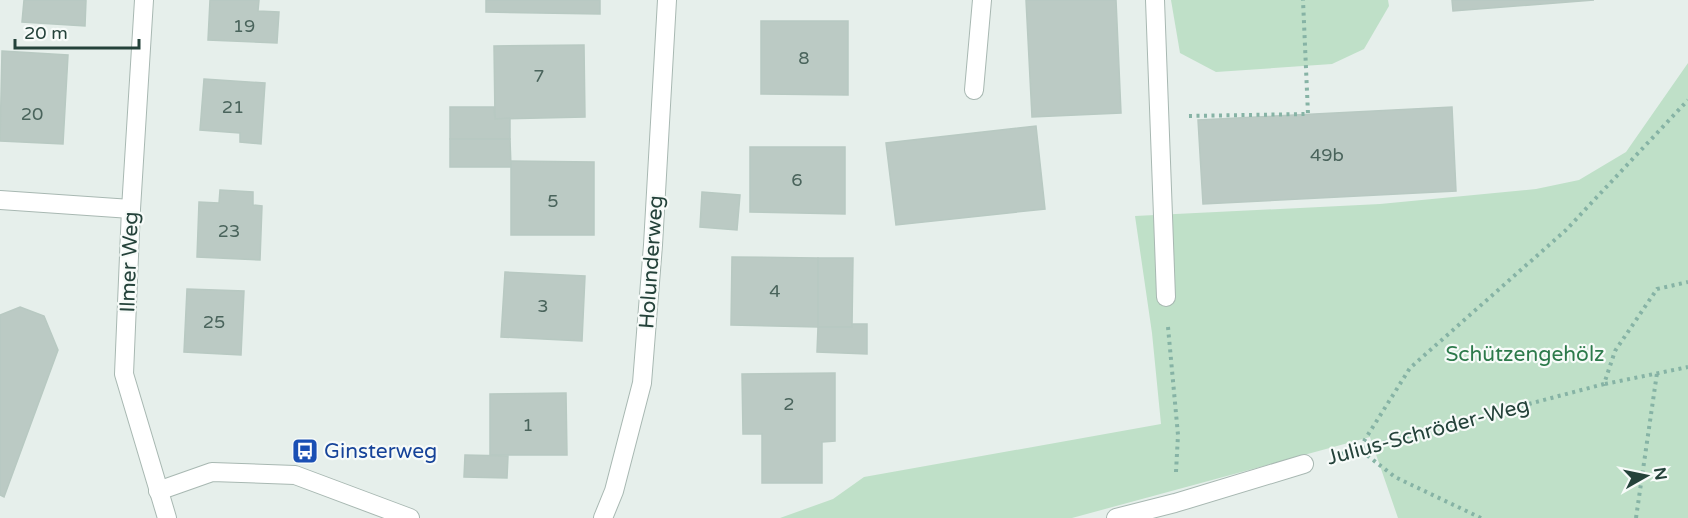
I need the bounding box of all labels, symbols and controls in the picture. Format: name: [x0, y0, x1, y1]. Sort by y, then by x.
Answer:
scale bar: [15, 12, 140, 50]
house number: 19: [233, 15, 255, 37]
text: 20 m: [24, 22, 68, 44]
house number: 8: [798, 47, 810, 69]
house number: 7: [533, 65, 545, 87]
house number: 21: [222, 96, 244, 118]
house number: 20: [21, 103, 43, 125]
house number: 49b: [1310, 144, 1344, 166]
house number: 6: [791, 169, 803, 191]
house number: 5: [547, 190, 559, 212]
street label: Holunderweg: [634, 194, 669, 330]
street label: Ilmer Weg: [115, 211, 144, 313]
house number: 23: [218, 220, 240, 242]
house number: 4: [769, 280, 781, 302]
house number: 3: [537, 295, 549, 317]
house number: 25: [203, 311, 225, 333]
park label: Schützengehölz: [1445, 342, 1605, 367]
street label: Julius-Schröder-Weg: [1324, 392, 1532, 471]
house number: 2: [783, 393, 795, 415]
house number: 1: [522, 414, 534, 436]
bus stop icon: Ginsterweg: [290, 436, 320, 466]
place label: Ginsterweg: [324, 439, 437, 464]
north arrow: [1616, 446, 1676, 506]
text: N: [1649, 466, 1671, 482]

